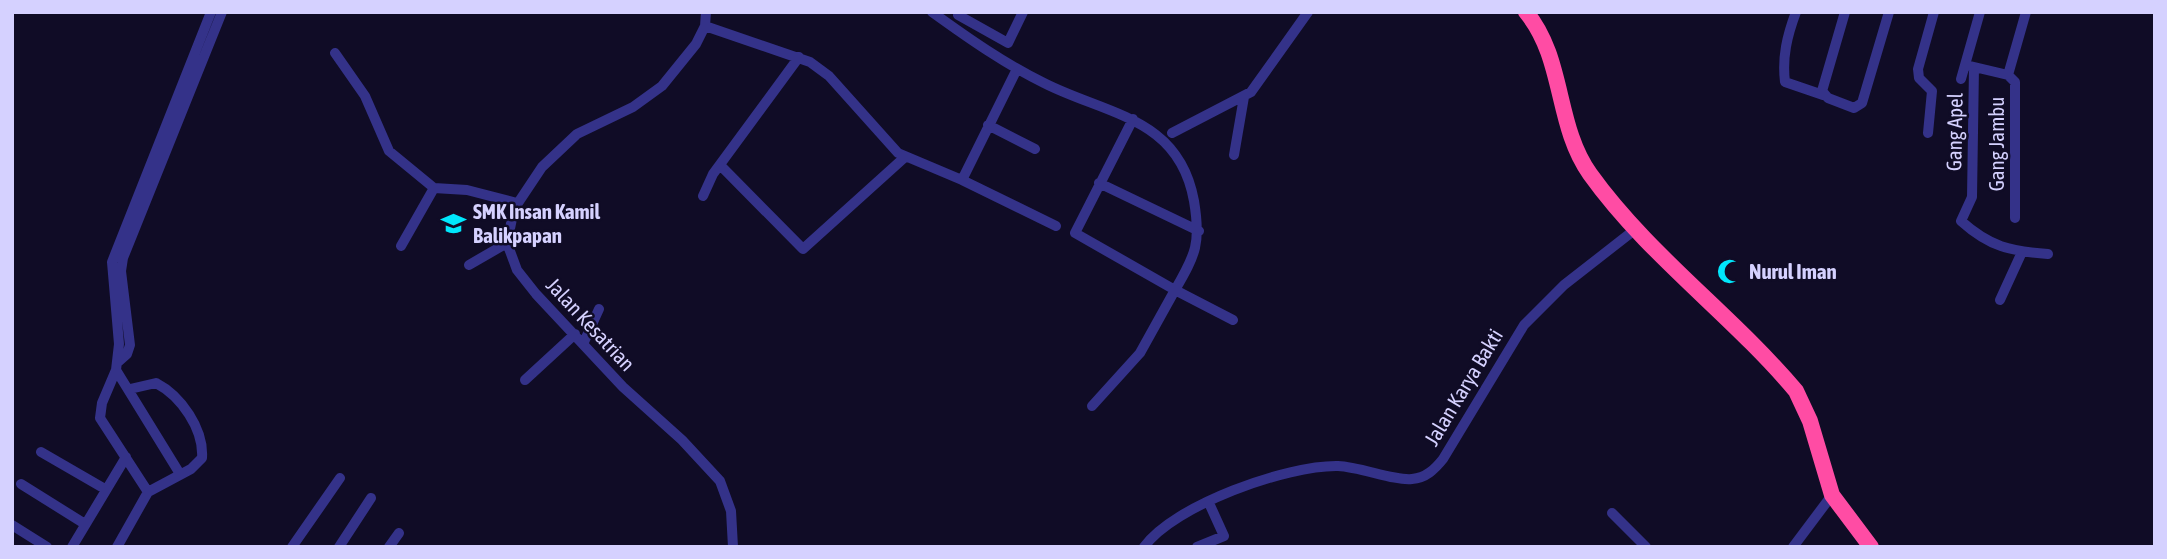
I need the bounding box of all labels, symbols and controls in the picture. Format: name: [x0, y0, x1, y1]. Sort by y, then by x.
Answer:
street label: Gang Apel: [1941, 92, 1967, 171]
street label: Gang Jambu: [1984, 97, 2008, 191]
place label: SMK Insan Kamil Balikpapan: [473, 199, 600, 247]
school or university icon: SMK Insan Kamil Balikpapan: [439, 209, 467, 237]
mosque icon: Nurul Iman: [1715, 257, 1743, 285]
place label: Nurul Iman: [1749, 259, 1837, 283]
street label: Jalan Kesatrian: [542, 272, 640, 376]
street label: Jalan Karya Bakti: [1419, 324, 1507, 450]

